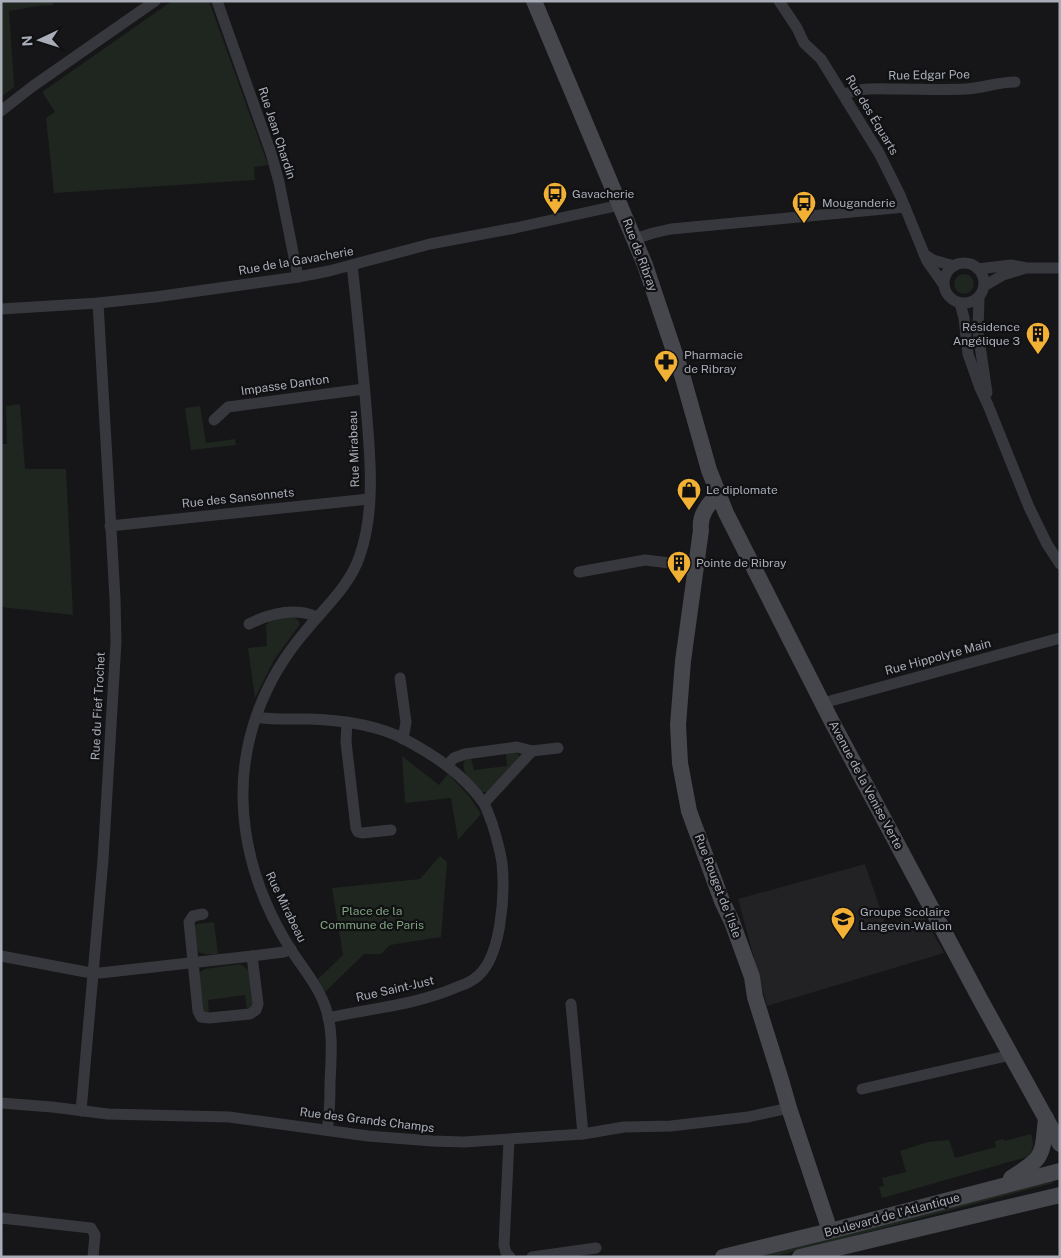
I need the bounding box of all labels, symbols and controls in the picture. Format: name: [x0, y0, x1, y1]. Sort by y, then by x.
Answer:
north arrow: [15, 15, 65, 65]
text: N: [19, 35, 35, 47]
street label: Rue Edgar Poe: [888, 67, 970, 83]
street label: Rue des Équarts: [843, 73, 901, 157]
street label: Rue Jean Chardin: [255, 85, 299, 181]
bus stop icon: Gavacherie: [542, 181, 568, 215]
place label: Gavacherie: [572, 187, 635, 201]
bus stop icon: Mouganderie: [791, 190, 817, 224]
place label: Mouganderie: [822, 196, 896, 210]
street label: Rue de Ribray: [620, 217, 661, 294]
street label: Rue de la Gavacherie: [237, 244, 355, 278]
place label: Résidence Angélique 3: [953, 320, 1020, 348]
building icon: Résidence Angélique 3: [1025, 321, 1051, 355]
place label: Pharmacie de Ribray: [684, 348, 743, 376]
pharmacy icon: Pharmacie de Ribray: [653, 349, 679, 383]
street label: Impasse Danton: [240, 372, 330, 398]
street label: Rue Mirabeau: [346, 410, 362, 488]
shop icon: Le diplomate: [676, 477, 702, 511]
place label: Le diplomate: [706, 483, 778, 497]
street label: Rue des Sansonnets: [181, 485, 295, 511]
building icon: Pointe de Ribray: [666, 550, 692, 584]
place label: Pointe de Ribray: [696, 556, 787, 570]
street label: Rue Hippolyte Main: [883, 636, 993, 678]
street label: Rue du Fief Trochet: [88, 651, 108, 761]
street label: Avenue de la Venise Verte: [826, 718, 906, 852]
street label: Rue Rouget de l'Isle: [692, 832, 744, 940]
street label: Rue Mirabeau: [263, 869, 309, 945]
park label: Place de la Commune de Paris: [320, 904, 424, 932]
place label: Groupe Scolaire Langevin-Wallon: [860, 905, 952, 933]
school or university icon: Groupe Scolaire Langevin-Wallon: [830, 906, 856, 940]
street label: Rue Saint-Just: [355, 973, 436, 1005]
street label: Rue des Grands Champs: [299, 1105, 435, 1135]
street label: Boulevard de l'Atlantique: [823, 1190, 962, 1240]

